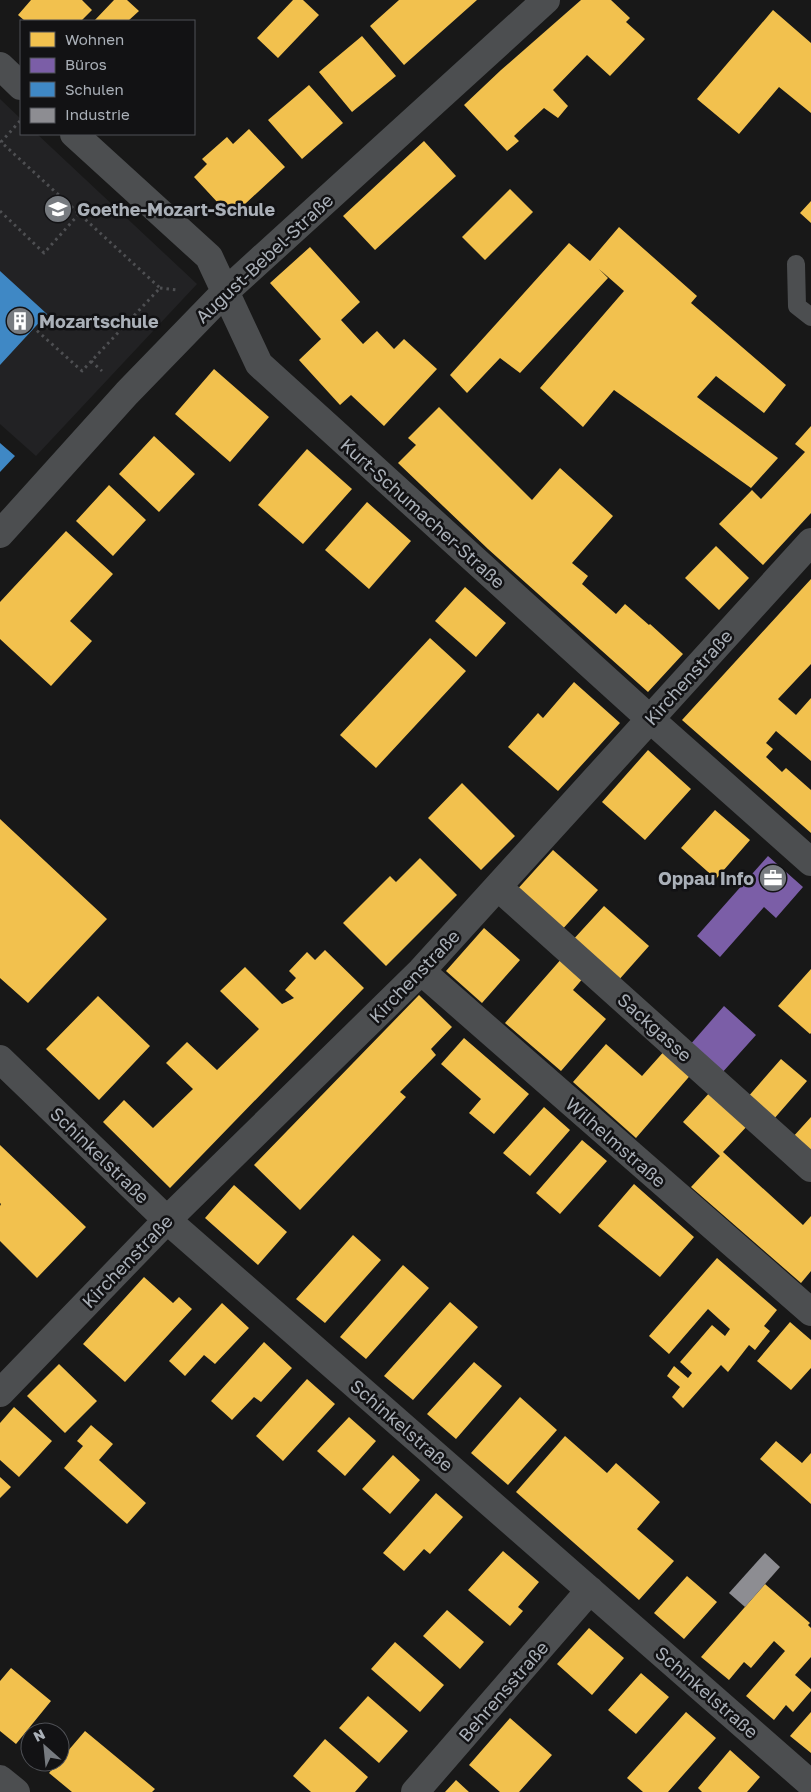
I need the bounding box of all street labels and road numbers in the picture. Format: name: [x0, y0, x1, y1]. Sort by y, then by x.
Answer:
street label: August-Bebel-Straße: [191, 189, 337, 327]
street label: Kurt-Schumacher-Straße: [336, 433, 510, 593]
street label: Kirchenstraße: [639, 625, 737, 729]
street label: Kirchenstraße: [364, 925, 464, 1027]
street label: Sackgasse: [613, 988, 697, 1066]
street label: Wilhelmstraße: [561, 1092, 671, 1192]
street label: Schinkelstraße: [46, 1102, 154, 1208]
street label: Kirchenstraße: [77, 1210, 177, 1312]
street label: Schinkelstraße: [346, 1374, 458, 1476]
street label: Behrensstraße: [453, 1636, 553, 1746]
street label: Schinkelstraße: [651, 1641, 763, 1743]

